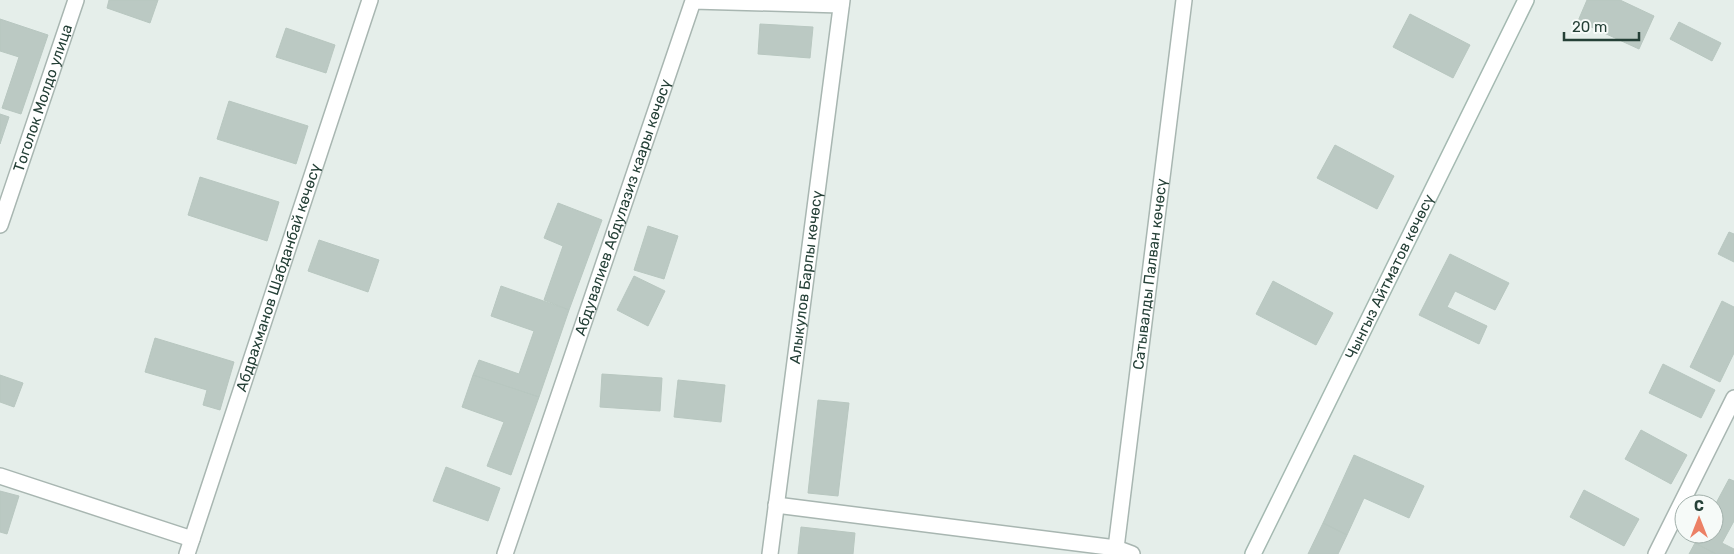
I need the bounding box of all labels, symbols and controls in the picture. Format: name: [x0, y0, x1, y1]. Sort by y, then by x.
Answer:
scale bar: [1564, 10, 1639, 42]
text: 20 m: [1572, 18, 1607, 36]
street label: Тоголок Молдо улица: [10, 22, 76, 174]
street label: Абдувалиев Абдулазиз каары көчөсү: [571, 77, 675, 338]
street label: Абдрахманов Шабданбай көчөсү: [232, 161, 324, 394]
street label: Сатывалды Палван көчөсү: [1129, 178, 1171, 371]
street label: Алыкулов Барпы көчөсү: [786, 190, 826, 365]
street label: Чынгыз Айтматов көчөсү: [1341, 191, 1438, 362]
north arrow: [1674, 494, 1724, 544]
text: С: [1694, 498, 1704, 515]

